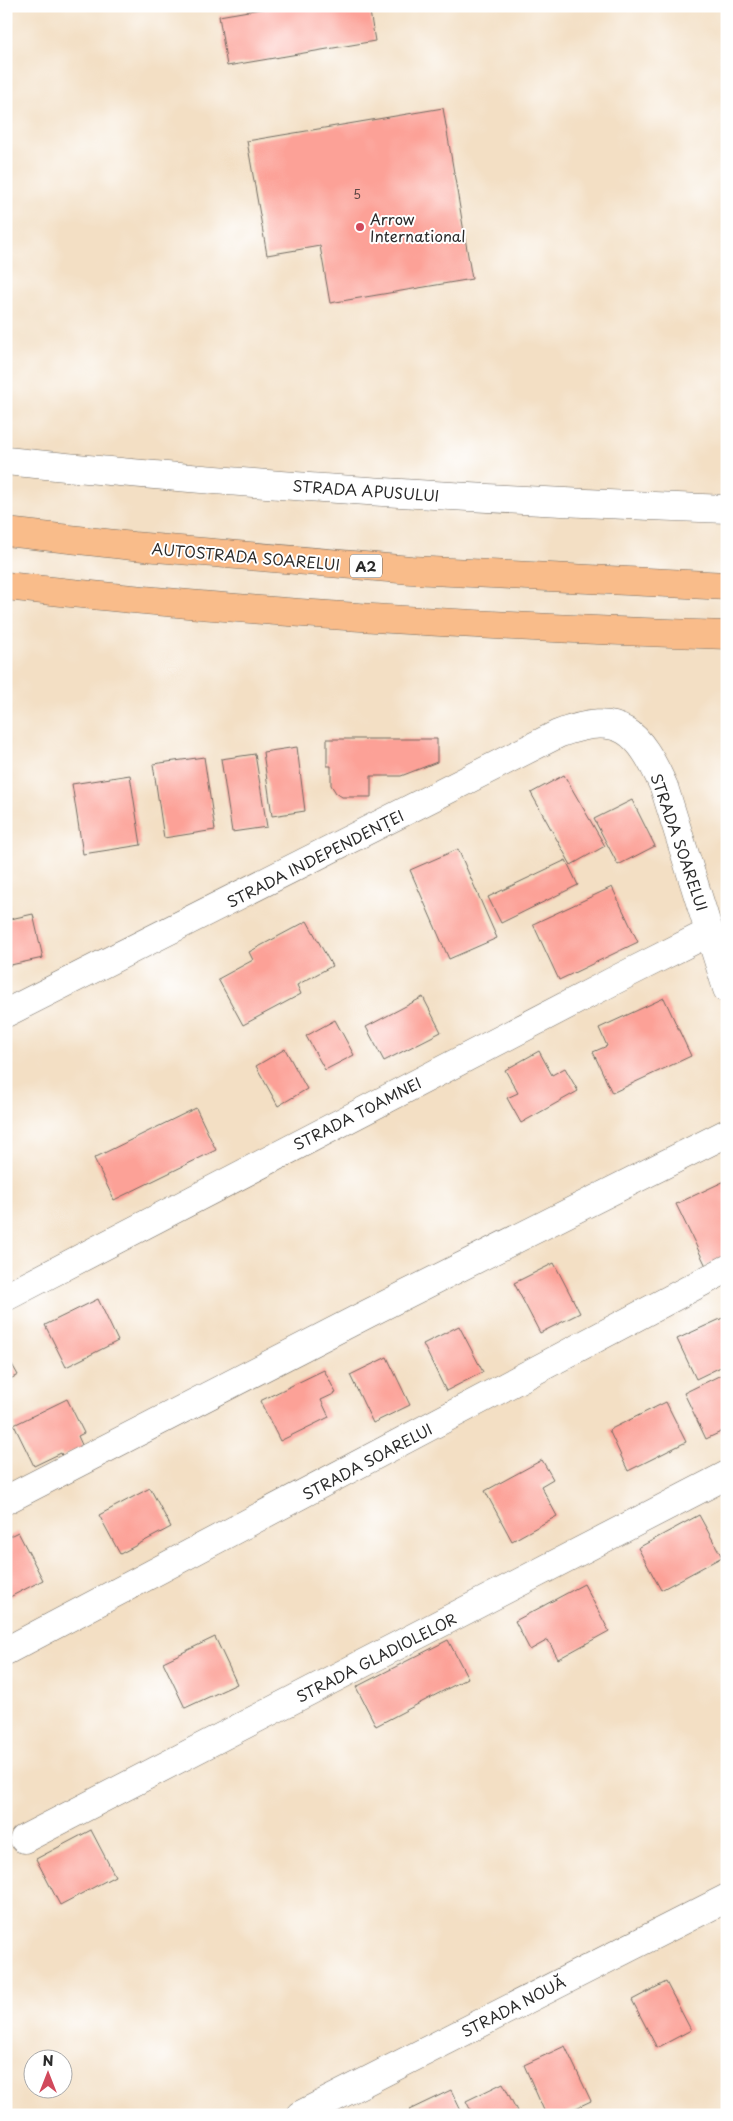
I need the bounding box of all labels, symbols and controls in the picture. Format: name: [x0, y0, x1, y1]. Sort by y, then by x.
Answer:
house number: 5: [353, 185, 361, 203]
place label: Arrow International: [370, 207, 465, 247]
marker: Arrow International: [354, 221, 366, 233]
street label: STRADA APUSULUI: [292, 473, 440, 507]
street label: AUTOSTRADA SOARELUI: [151, 536, 341, 576]
road number: A2: [350, 554, 382, 578]
street label: STRADA SOARELUI: [646, 770, 714, 914]
street label: STRADA INDEPENDENȚEI: [222, 803, 408, 913]
street label: STRADA TOAMNEI: [289, 1071, 425, 1155]
street label: STRADA SOARELUI: [298, 1417, 436, 1505]
street label: STRADA GLADIOLELOR: [292, 1607, 460, 1707]
street label: STRADA NOUĂ: [457, 1970, 569, 2042]
north arrow: [22, 2048, 72, 2098]
text: N: [42, 2050, 54, 2071]

